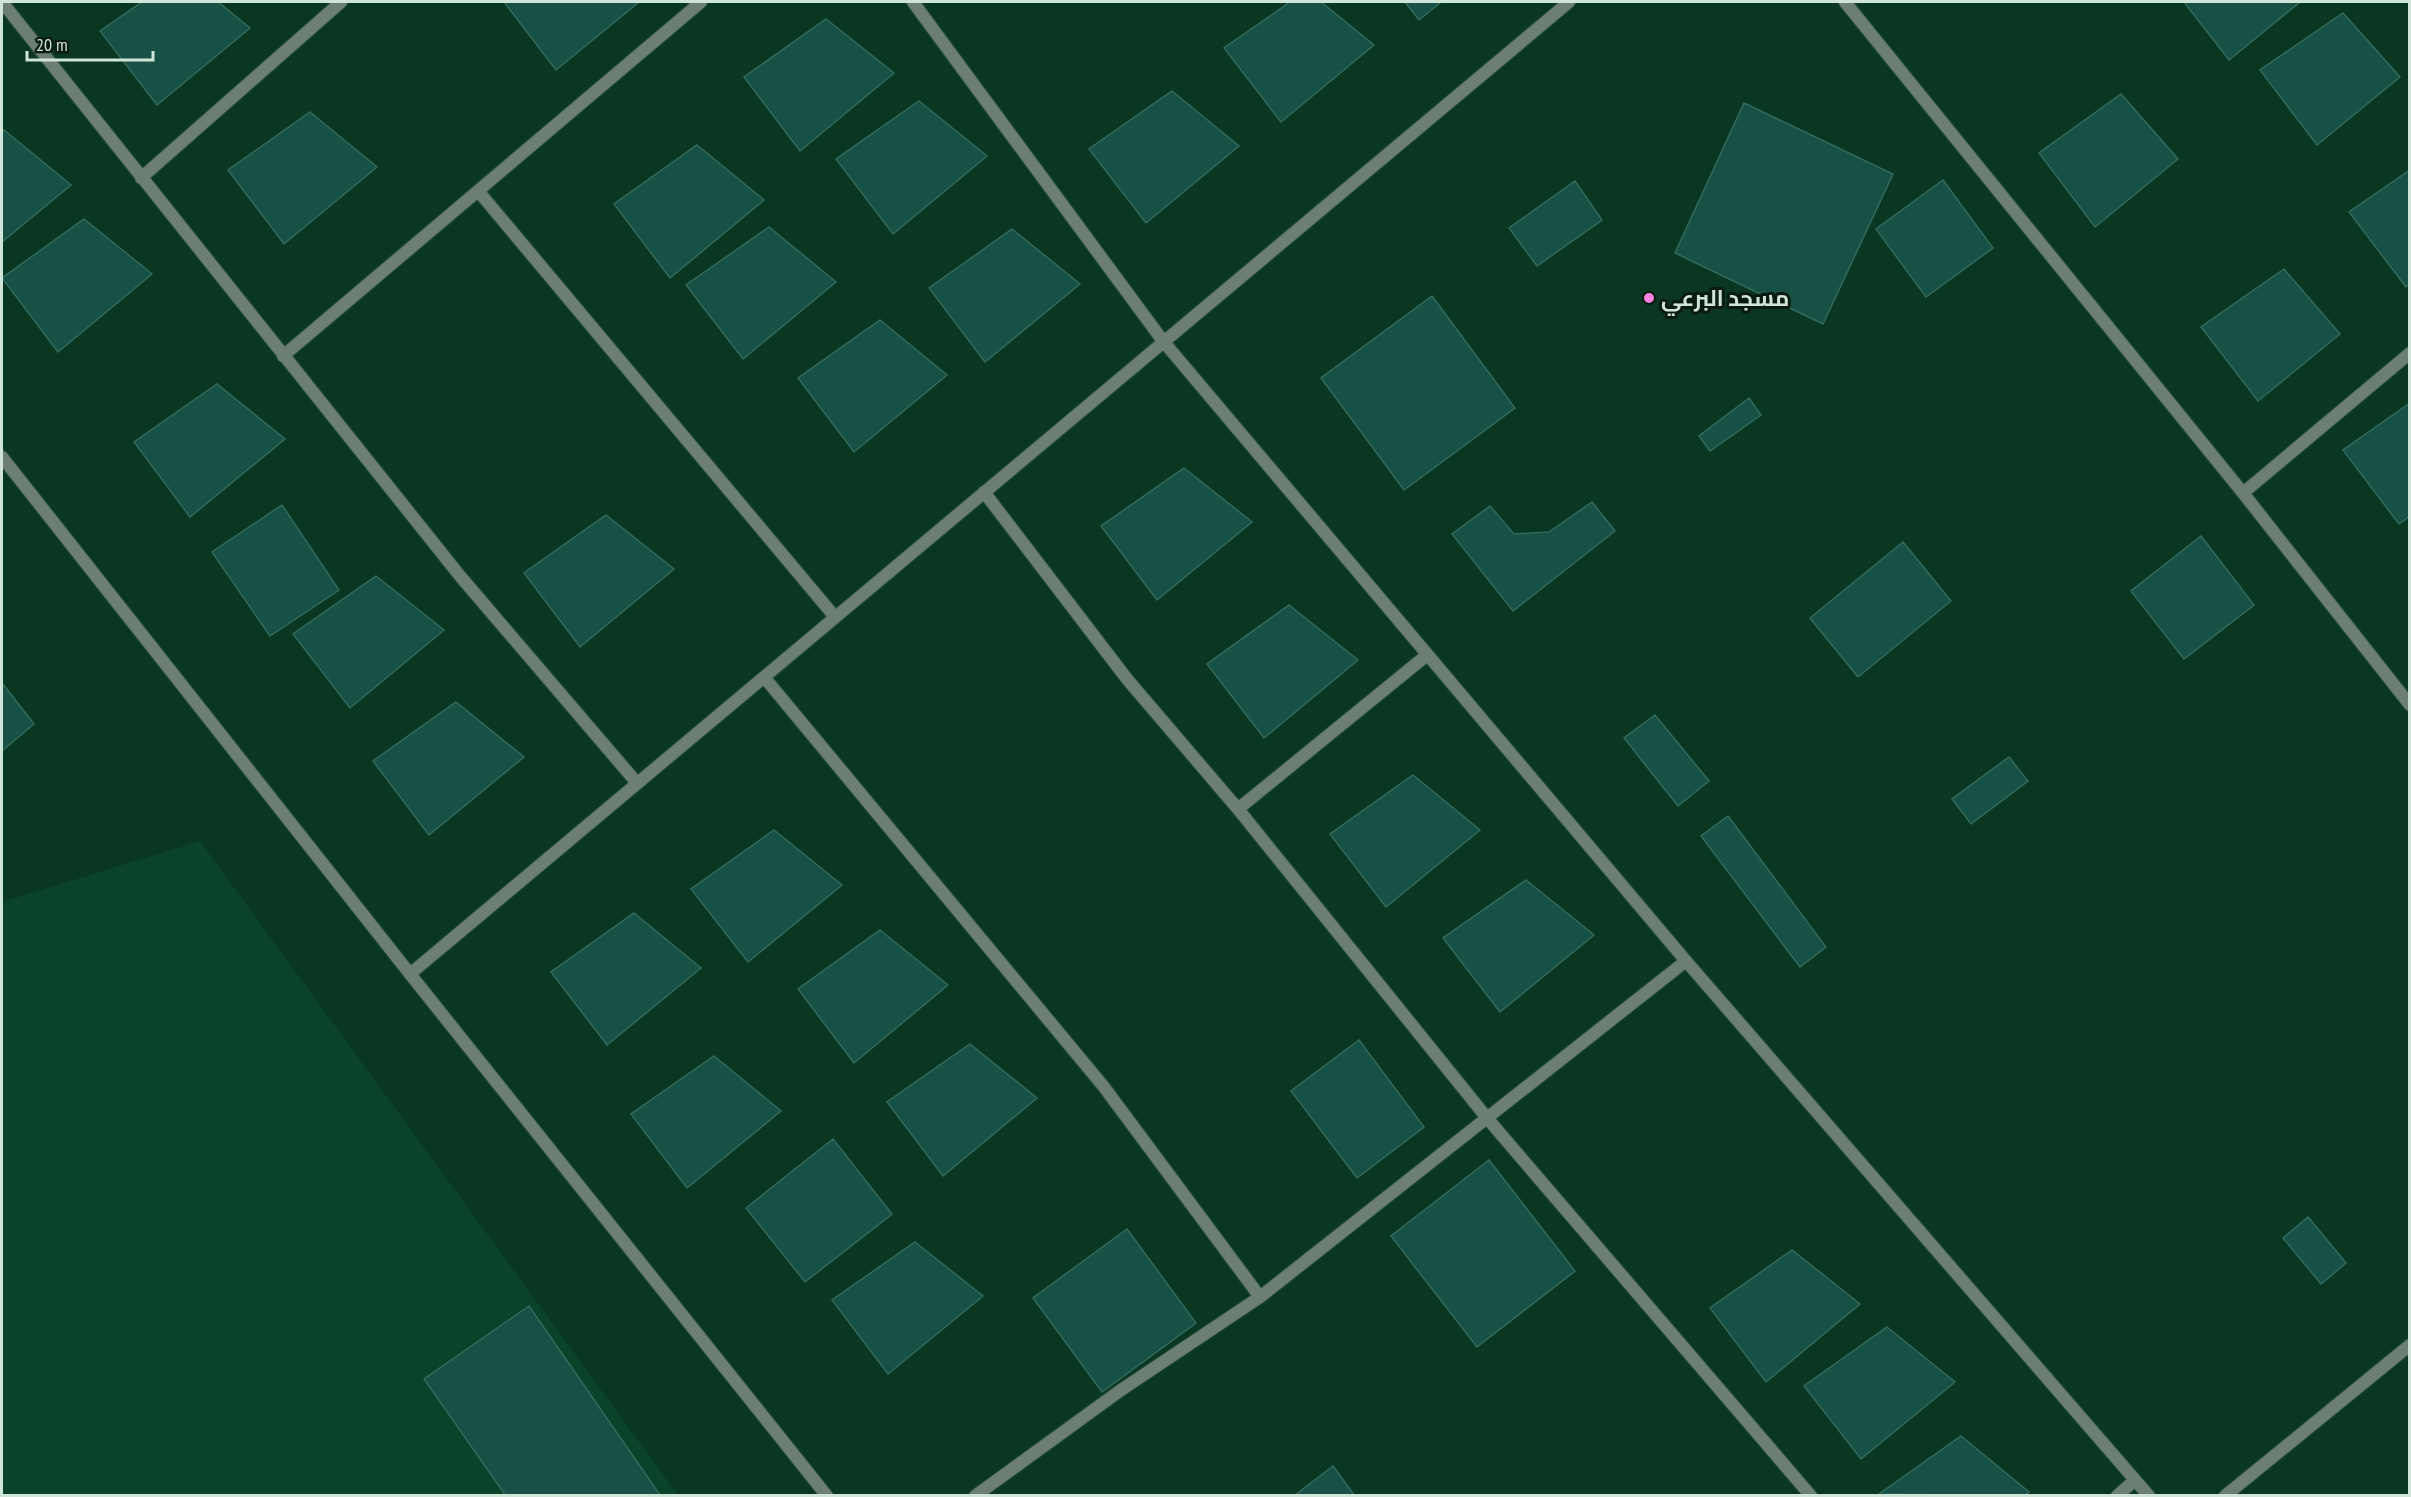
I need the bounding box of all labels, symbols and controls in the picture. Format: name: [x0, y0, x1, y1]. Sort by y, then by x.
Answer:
scale bar: [27, 24, 153, 62]
text: 20 m: [36, 33, 68, 56]
place label: مسجد البرعي: [1661, 284, 1789, 316]
marker: مسجد البرعي: [1642, 291, 1656, 305]

